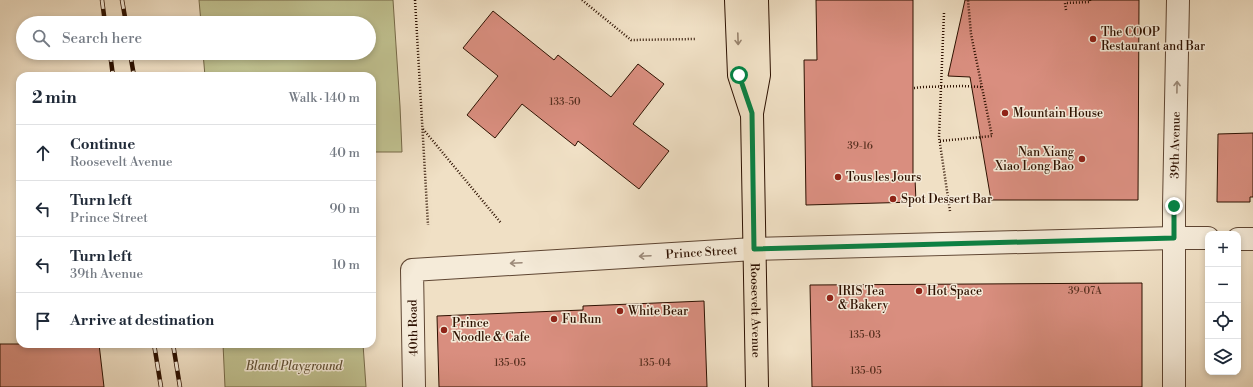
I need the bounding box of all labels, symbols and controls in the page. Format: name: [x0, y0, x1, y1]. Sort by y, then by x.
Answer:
search box: [16, 16, 376, 60]
place label: The COOP Restaurant and Bar: [1101, 25, 1205, 54]
icon: search: [30, 27, 52, 49]
text: Search here: [62, 29, 142, 48]
one-way arrow: [734, 32, 741, 45]
marker: The COOP Restaurant and Bar: [1088, 34, 1098, 44]
route start: [730, 66, 748, 84]
one-way arrow: [1173, 81, 1181, 94]
text: 2 min: [32, 87, 77, 109]
text: Walk · 140 m: [289, 90, 360, 106]
house number: 133-50: [549, 96, 581, 108]
place label: Mountain House: [1013, 106, 1103, 121]
marker: Mountain House: [1000, 108, 1010, 118]
street label: 39th Avenue: [1168, 111, 1184, 179]
text: Continue: [70, 135, 135, 154]
house number: 39-16: [847, 140, 873, 152]
icon: ahead: [32, 142, 54, 164]
text: 40 m: [330, 145, 360, 161]
place label: Nan Xiang Xiao Long Bao: [994, 145, 1075, 174]
text: Roosevelt Avenue: [70, 154, 173, 170]
marker: Nan Xiang Xiao Long Bao: [1077, 154, 1087, 164]
place label: Tous les Jours: [846, 170, 921, 185]
marker: Tous les Jours: [833, 172, 843, 182]
text: Turn left: [70, 191, 132, 210]
place label: Spot Dessert Bar: [901, 192, 992, 207]
marker: Spot Dessert Bar: [888, 194, 898, 204]
route end: [1165, 197, 1183, 215]
icon: left: [32, 198, 54, 220]
text: 90 m: [329, 201, 360, 217]
text: Prince Street: [70, 210, 148, 226]
map controls: [1205, 231, 1241, 375]
button: +: [1205, 231, 1241, 267]
street label: Prince Street: [665, 243, 739, 262]
text: Turn left: [70, 247, 132, 266]
one-way arrow: [639, 252, 652, 259]
icon: left: [32, 254, 54, 276]
text: 10 m: [332, 257, 360, 273]
one-way arrow: [510, 260, 523, 267]
street label: Roosevelt Avenue: [747, 263, 763, 358]
text: 39th Avenue: [70, 266, 143, 282]
button: −: [1205, 267, 1241, 303]
place label: IRIS Tea & Bakery: [838, 284, 888, 313]
place label: Hot Space: [927, 284, 982, 299]
house number: 39-07A: [1068, 285, 1103, 297]
marker: Hot Space: [914, 286, 924, 296]
marker: IRIS Tea & Bakery: [825, 293, 835, 303]
street label: 40th Road: [406, 299, 421, 357]
button: locate: [1205, 303, 1241, 339]
place label: White Bear: [627, 304, 688, 319]
marker: White Bear: [615, 306, 625, 316]
icon: arrive: [32, 310, 54, 332]
text: Arrive at destination: [70, 311, 214, 330]
place label: Fu Run: [562, 312, 601, 327]
marker: Fu Run: [549, 314, 559, 324]
place label: Prince Noodle & Cafe: [452, 316, 530, 345]
marker: Prince Noodle & Cafe: [439, 325, 449, 335]
house number: 135-03: [849, 329, 881, 341]
button: layers: [1205, 339, 1241, 375]
house number: 135-05: [494, 357, 526, 369]
house number: 135-04: [639, 357, 671, 369]
park label: Bland Playground: [245, 359, 344, 374]
house number: 135-05: [850, 365, 882, 377]

